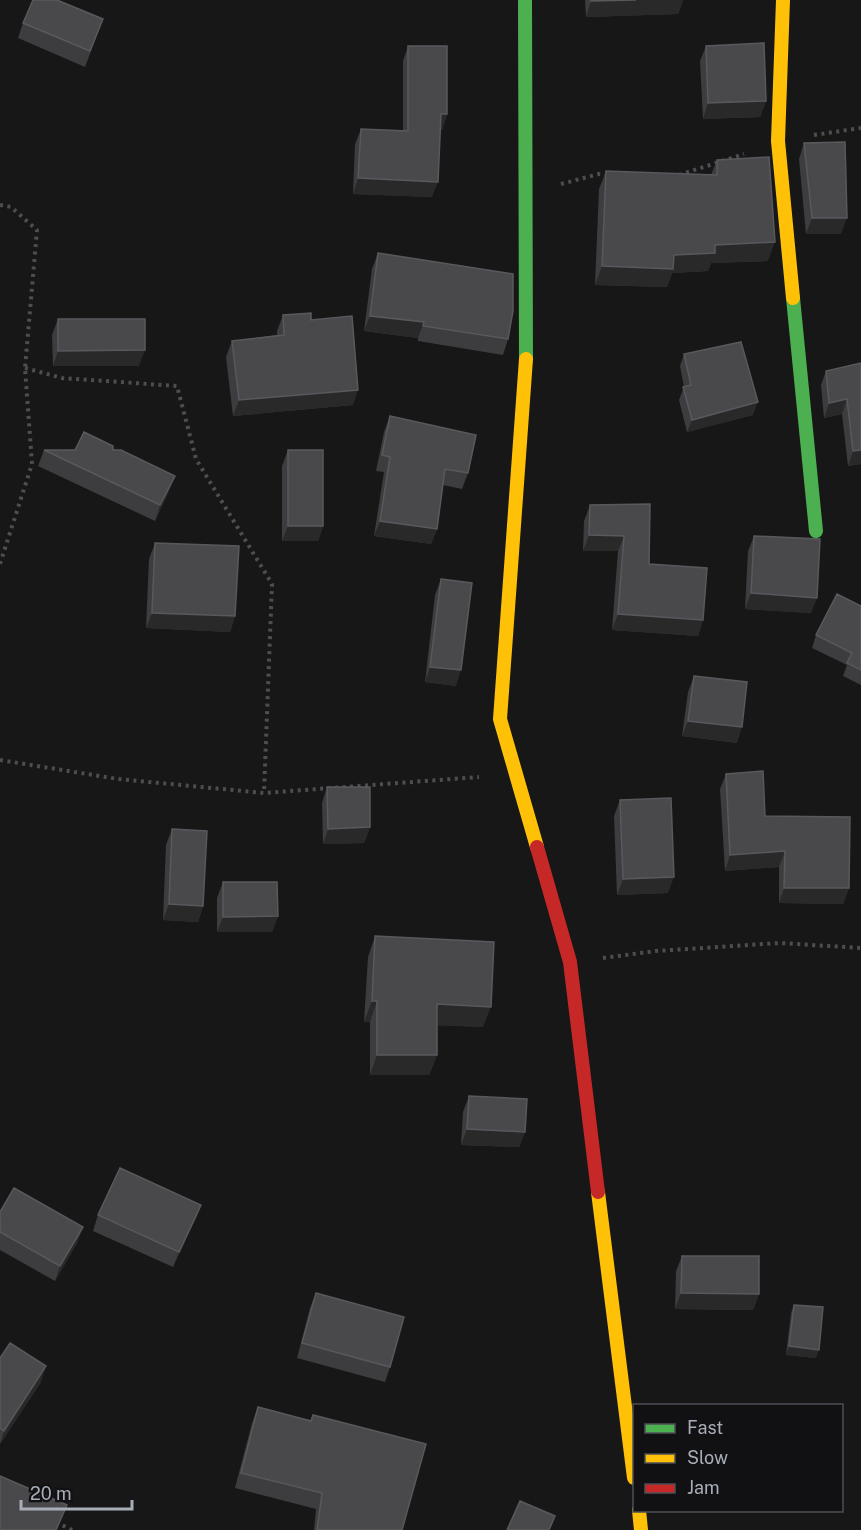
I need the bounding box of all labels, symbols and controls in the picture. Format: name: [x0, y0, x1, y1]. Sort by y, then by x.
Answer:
legend: [633, 1404, 843, 1512]
text: Fast: [687, 1417, 723, 1438]
text: Slow: [687, 1447, 728, 1468]
scale bar: [21, 1473, 132, 1511]
text: Jam: [687, 1477, 720, 1498]
text: 20 m: [30, 1483, 72, 1504]

